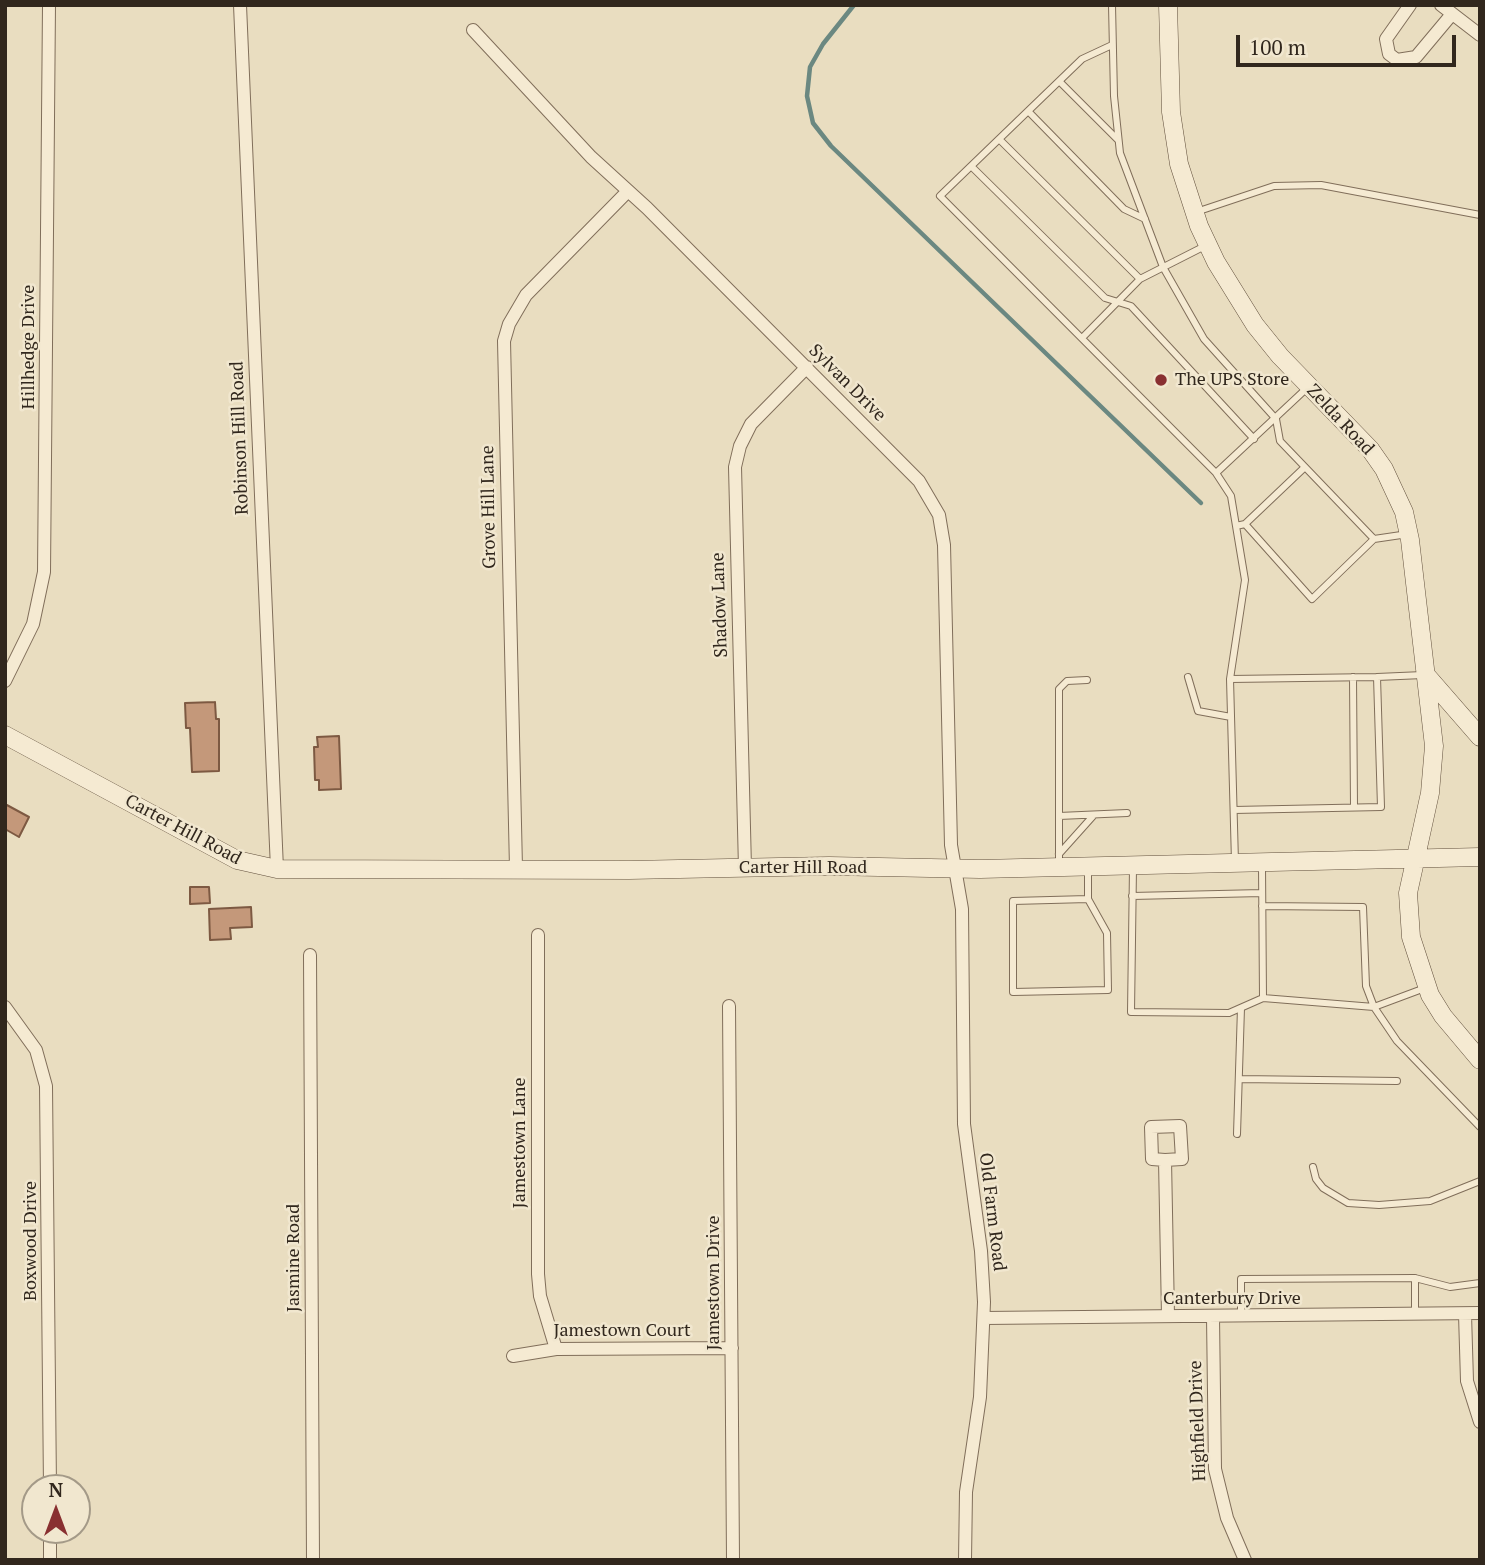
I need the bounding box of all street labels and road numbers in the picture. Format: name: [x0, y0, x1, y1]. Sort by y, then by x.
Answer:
street label: Hillhedge Drive: [18, 285, 40, 409]
street label: Sylvan Drive: [804, 340, 890, 426]
street label: Robinson Hill Road: [227, 361, 253, 515]
street label: Zelda Road: [1302, 380, 1378, 460]
street label: Grove Hill Lane: [477, 445, 501, 569]
street label: Shadow Lane: [707, 552, 733, 658]
street label: Carter Hill Road: [121, 790, 245, 870]
street label: Carter Hill Road: [739, 857, 867, 879]
street label: Jamestown Lane: [509, 1078, 531, 1208]
street label: Old Farm Road: [974, 1152, 1010, 1272]
street label: Boxwood Drive: [20, 1181, 42, 1301]
street label: Jasmine Road: [283, 1204, 305, 1312]
street label: Jamestown Drive: [703, 1215, 725, 1351]
street label: Canterbury Drive: [1163, 1288, 1301, 1310]
street label: Jamestown Court: [553, 1320, 691, 1342]
street label: Highfield Drive: [1185, 1360, 1211, 1482]

